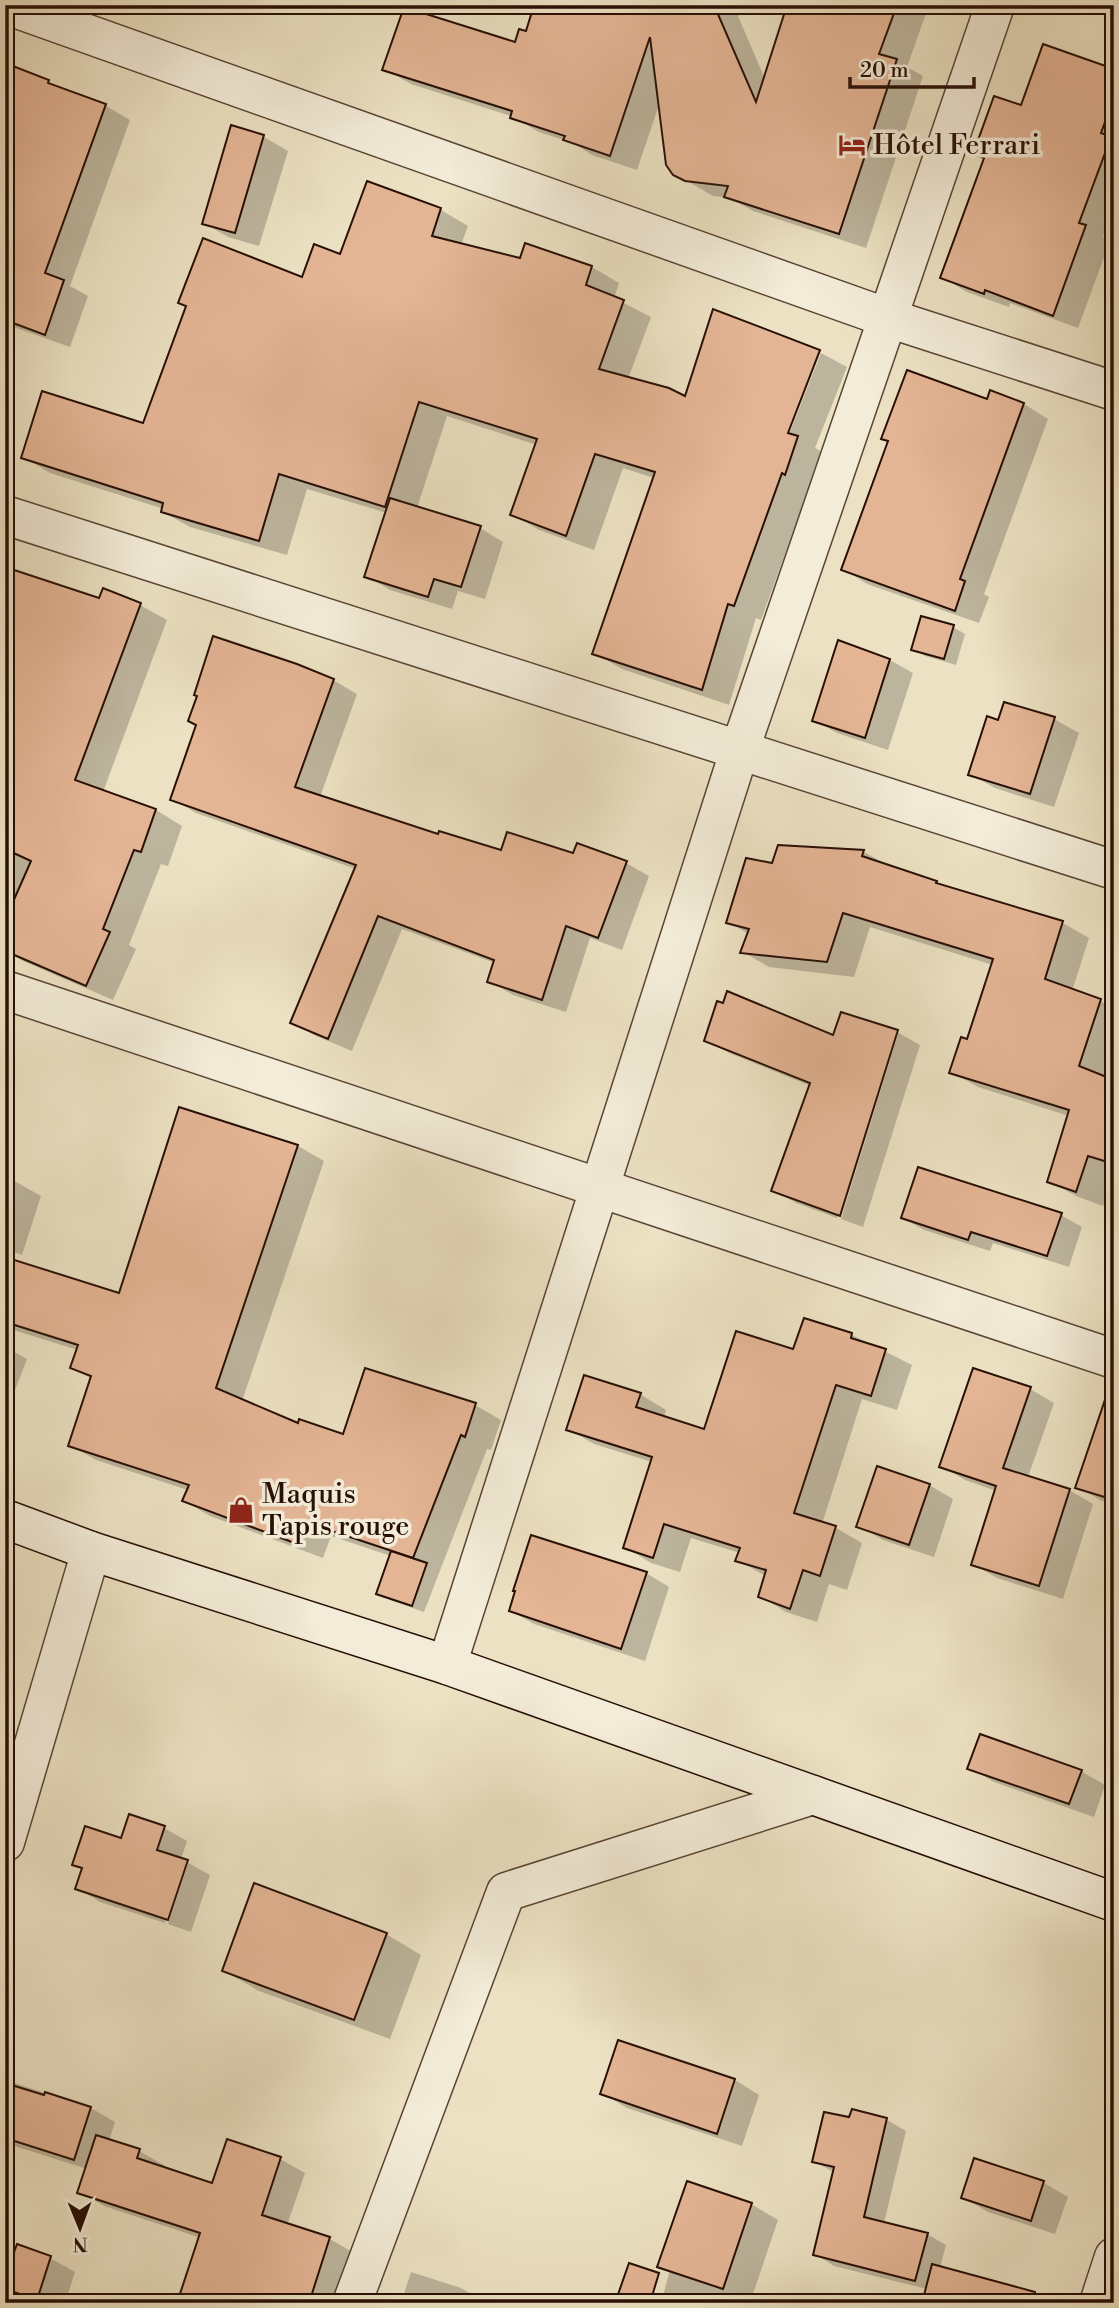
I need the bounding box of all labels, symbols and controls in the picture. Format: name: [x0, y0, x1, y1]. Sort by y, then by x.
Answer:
scale bar: [850, 46, 974, 90]
text: 20 m: [860, 58, 909, 84]
place label: Hôtel Ferrari: [873, 128, 1040, 163]
hotel icon: Hôtel Ferrari: [837, 130, 867, 160]
place label: Maquis Tapis rouge: [262, 1477, 409, 1544]
shop icon: Maquis Tapis rouge: [226, 1495, 256, 1525]
north arrow: [46, 2192, 116, 2262]
text: N: [73, 2232, 88, 2256]

